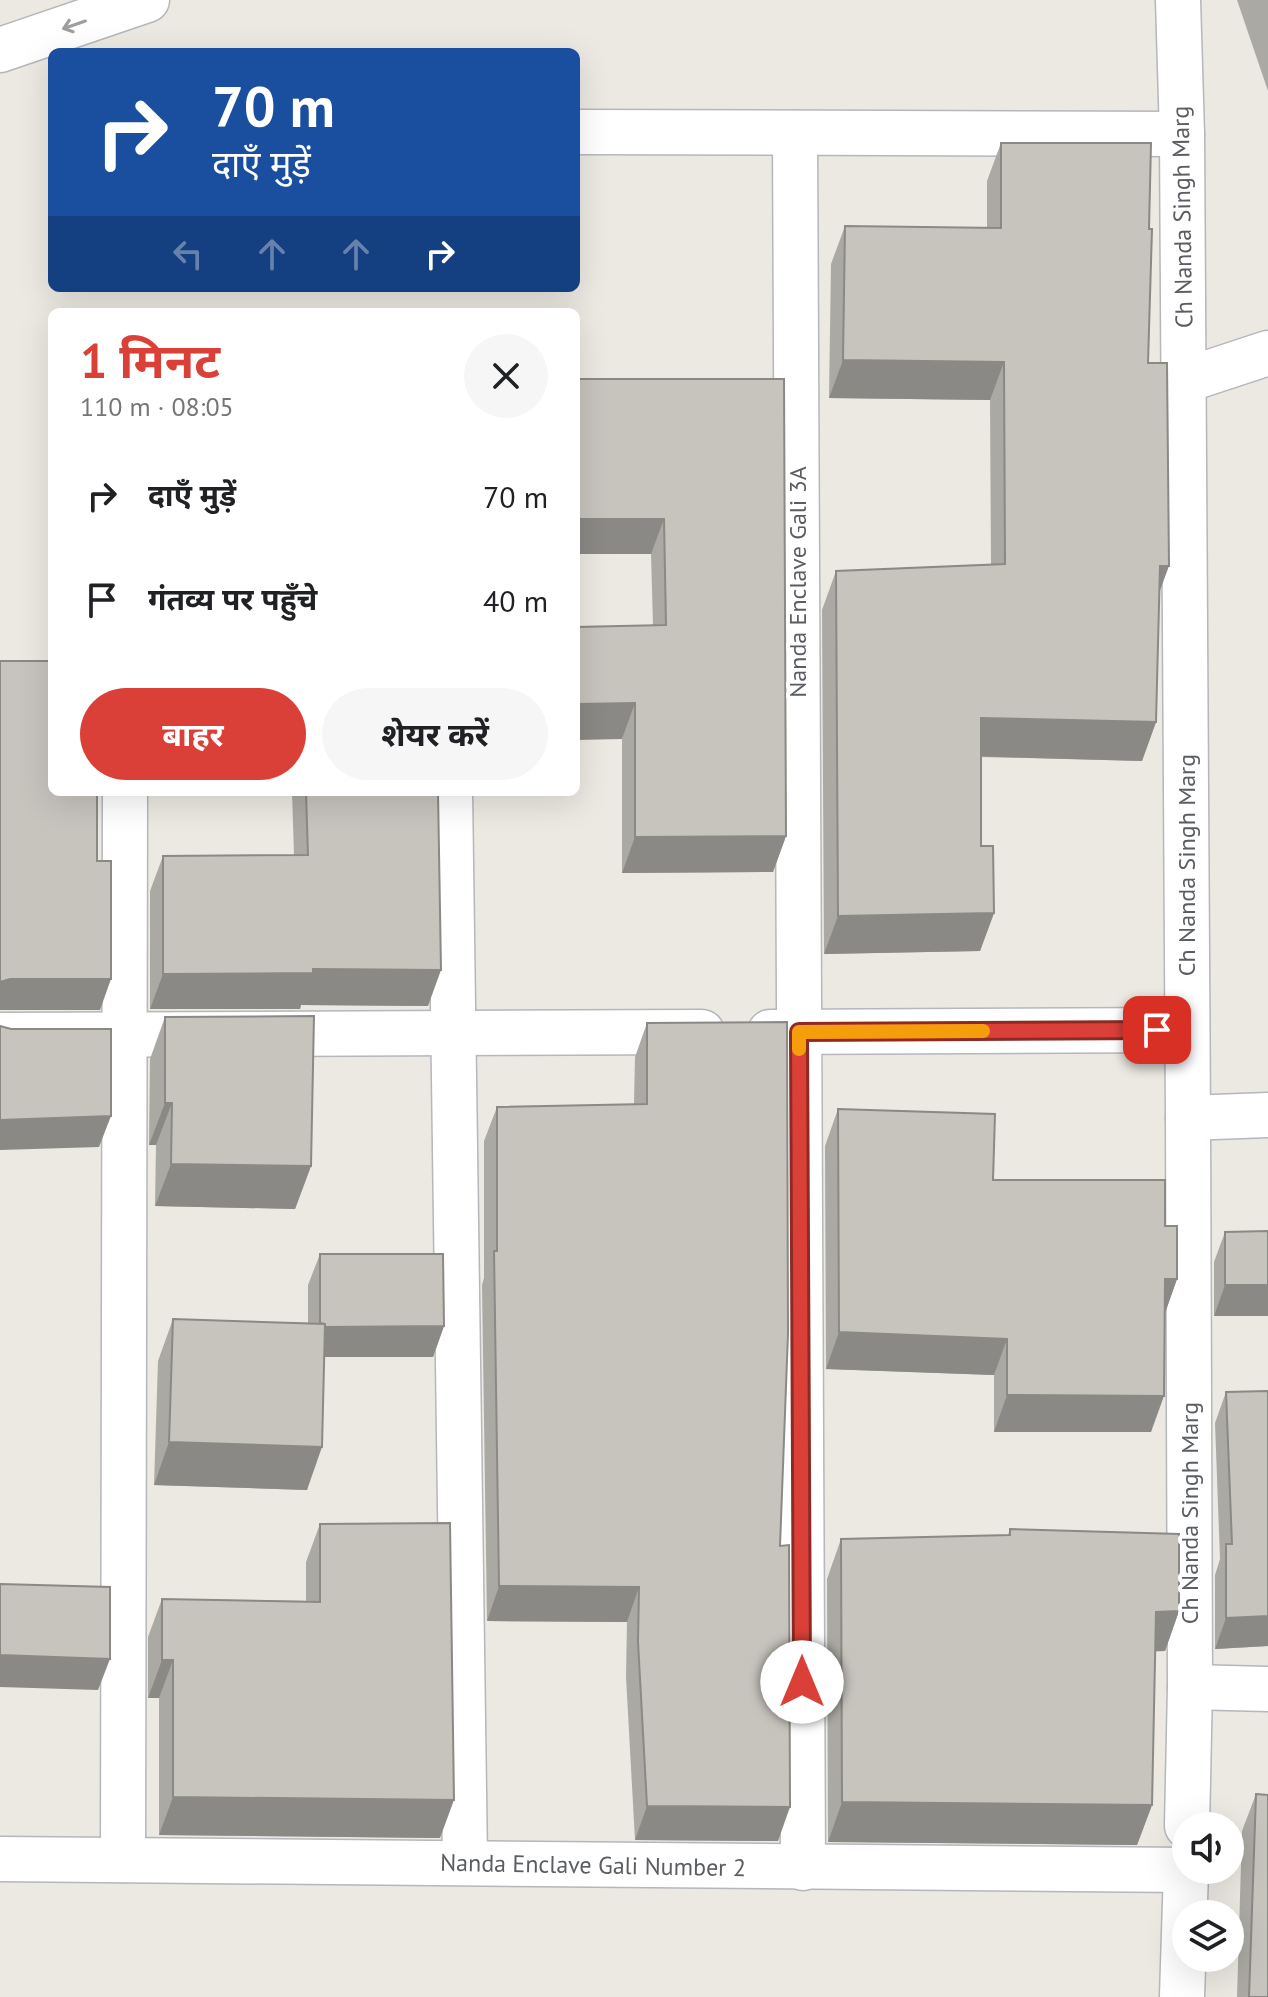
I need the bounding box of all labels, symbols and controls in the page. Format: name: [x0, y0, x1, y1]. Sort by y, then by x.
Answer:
one-way arrow: [61, 19, 86, 34]
text: 70 m: [212, 70, 335, 142]
icon: right: [80, 80, 184, 184]
street label: Ch Nanda Singh Marg: [1165, 106, 1199, 328]
text: दाएँ मुड़ें: [212, 140, 311, 187]
icon: left: [166, 232, 210, 276]
icon: ahead: [250, 232, 294, 276]
icon: ahead: [334, 232, 378, 276]
icon: right: [418, 232, 462, 276]
text: 1 मिनट: [80, 329, 220, 391]
button: close: [464, 334, 548, 418]
text: 110 m · 08:05: [80, 390, 234, 423]
street label: Nanda Enclave Gali 3A: [782, 466, 813, 698]
icon: right: [80, 474, 124, 518]
text: दाएँ मुड़ें: [148, 475, 236, 514]
text: 70 m: [483, 477, 548, 516]
icon: arrive: [80, 578, 124, 622]
text: गंतव्य पर पहुँचे: [148, 579, 317, 618]
text: 40 m: [483, 581, 548, 620]
button: बाहर: [80, 688, 306, 780]
button: शेयर करें: [322, 688, 548, 780]
street label: Ch Nanda Singh Marg: [1171, 754, 1202, 976]
pin: [1123, 996, 1191, 1064]
icon: arrive: [1135, 1008, 1179, 1052]
street label: Ch Nanda Singh Marg: [1174, 1402, 1205, 1624]
position arrow: [760, 1640, 844, 1724]
map controls: [1172, 1812, 1244, 1972]
button: sound: [1172, 1812, 1244, 1884]
street label: Nanda Enclave Gali Number 2: [440, 1847, 746, 1883]
button: layers: [1172, 1900, 1244, 1972]

